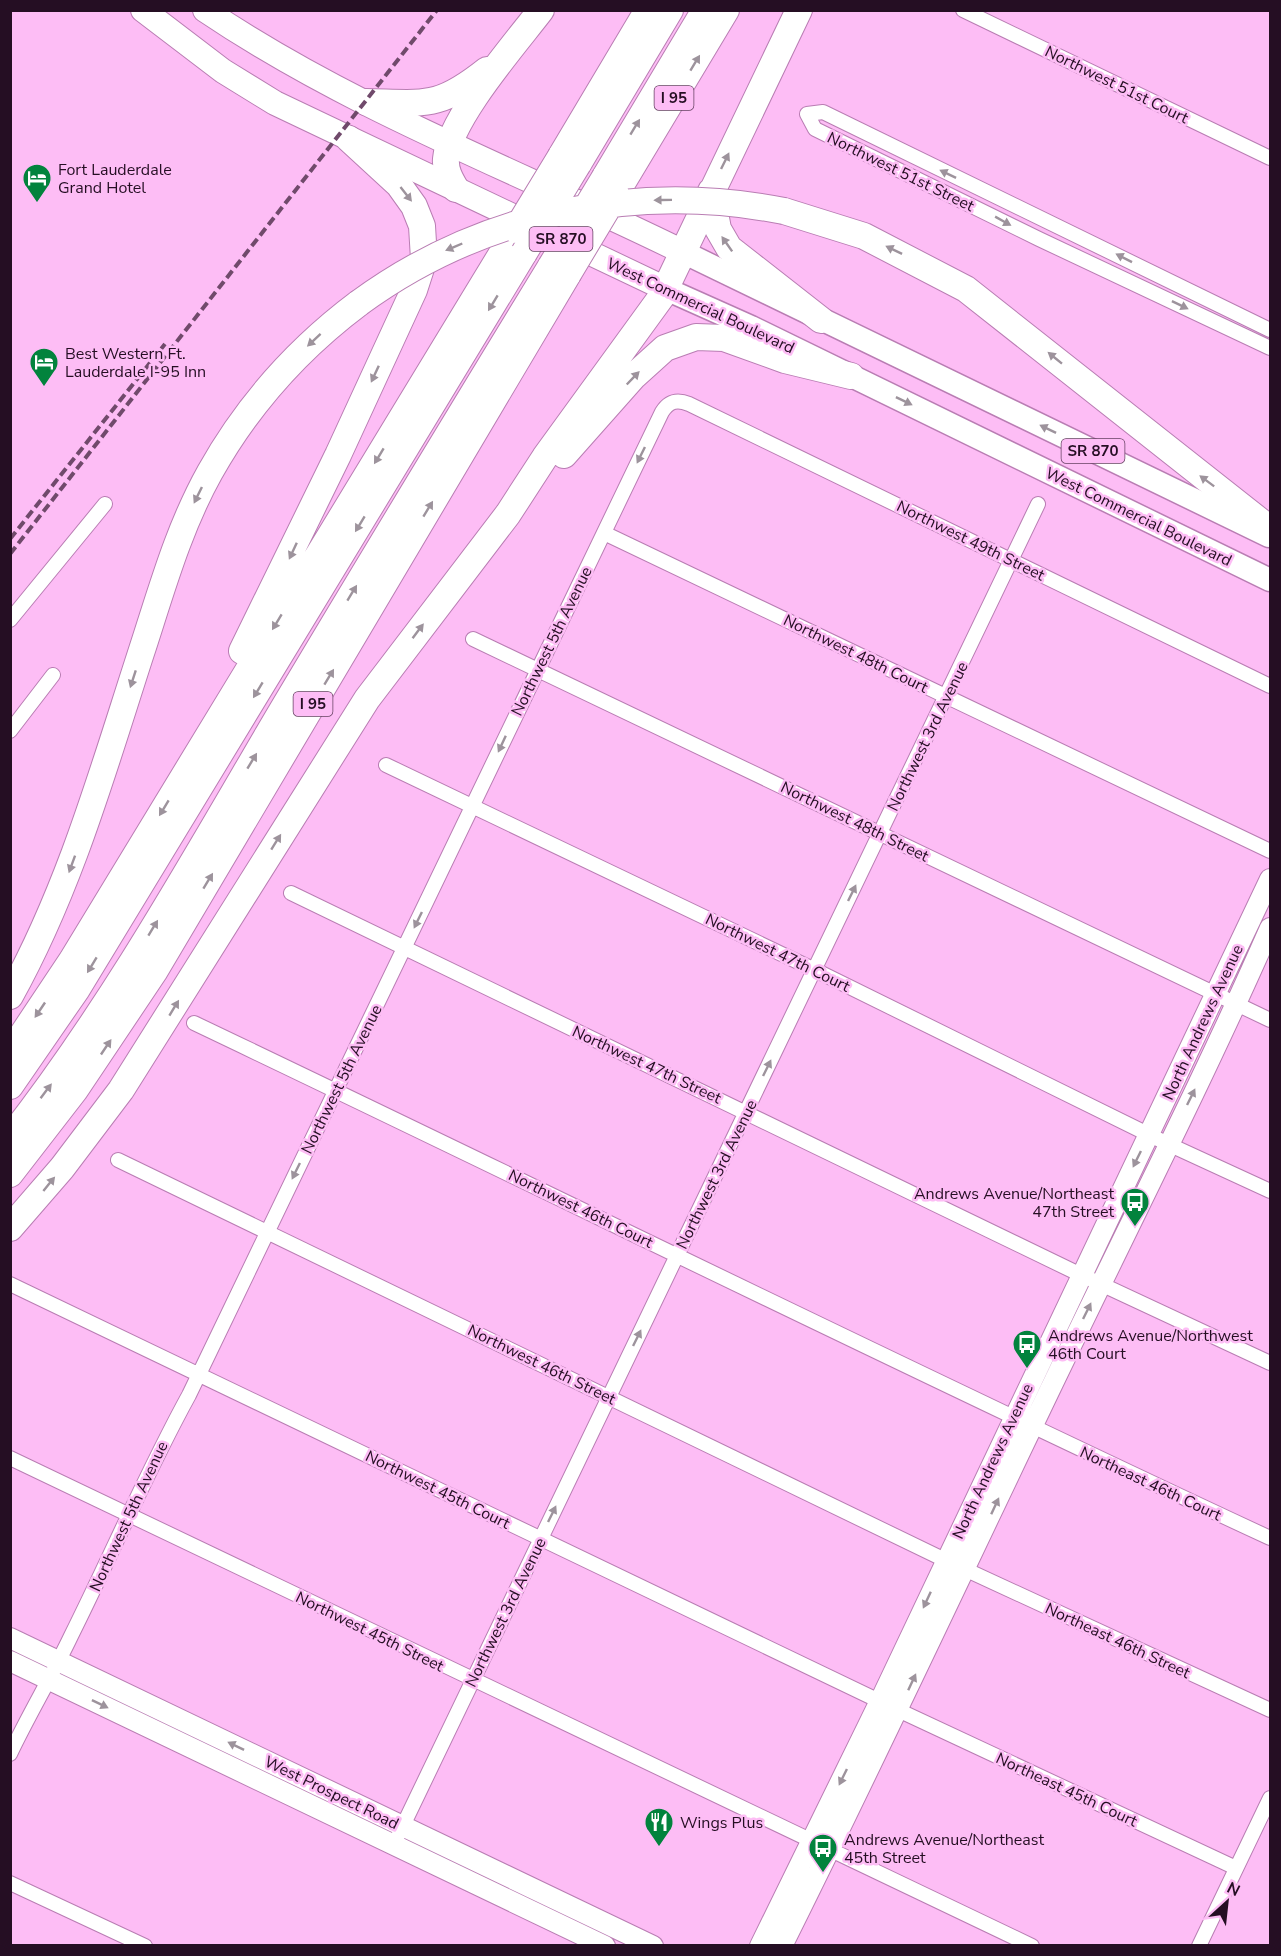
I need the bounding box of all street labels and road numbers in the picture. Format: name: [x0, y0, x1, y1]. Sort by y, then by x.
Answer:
street label: Northwest 51st Court: [1041, 41, 1192, 129]
road number: I 95: [654, 86, 694, 110]
street label: Northwest 51st Street: [823, 127, 978, 217]
road number: SR 870: [530, 227, 592, 251]
street label: West Commercial Boulevard: [603, 253, 798, 359]
road number: SR 870: [1062, 439, 1124, 463]
street label: West Commercial Boulevard: [1042, 462, 1235, 572]
street label: Northwest 49th Street: [893, 495, 1049, 587]
street label: Northwest 5th Avenue: [506, 563, 598, 720]
street label: Northwest 48th Court: [780, 609, 932, 699]
street label: Northwest 3rd Avenue: [882, 658, 974, 815]
road number: I 95: [294, 692, 332, 716]
street label: Northwest 48th Street: [777, 776, 933, 868]
street label: Northwest 47th Court: [702, 908, 854, 998]
street label: North Andrews Avenue: [1157, 941, 1249, 1104]
street label: Northwest 5th Avenue: [296, 1001, 388, 1158]
street label: Northwest 47th Street: [568, 1021, 725, 1109]
street label: Northwest 3rd Avenue: [671, 1096, 763, 1253]
street label: Northwest 46th Court: [505, 1164, 657, 1254]
street label: Northwest 46th Street: [464, 1319, 620, 1411]
street label: North Andrews Avenue: [947, 1380, 1039, 1543]
street label: Northwest 5th Avenue: [84, 1438, 173, 1595]
street label: Northeast 46th Court: [1076, 1441, 1225, 1527]
street label: Northwest 45th Court: [362, 1445, 514, 1535]
street label: Northwest 3rd Avenue: [460, 1534, 552, 1691]
street label: Northwest 45th Street: [292, 1586, 448, 1678]
street label: Northeast 46th Street: [1042, 1598, 1194, 1684]
street label: Northeast 45th Court: [992, 1747, 1141, 1833]
street label: West Prospect Road: [261, 1751, 402, 1835]

